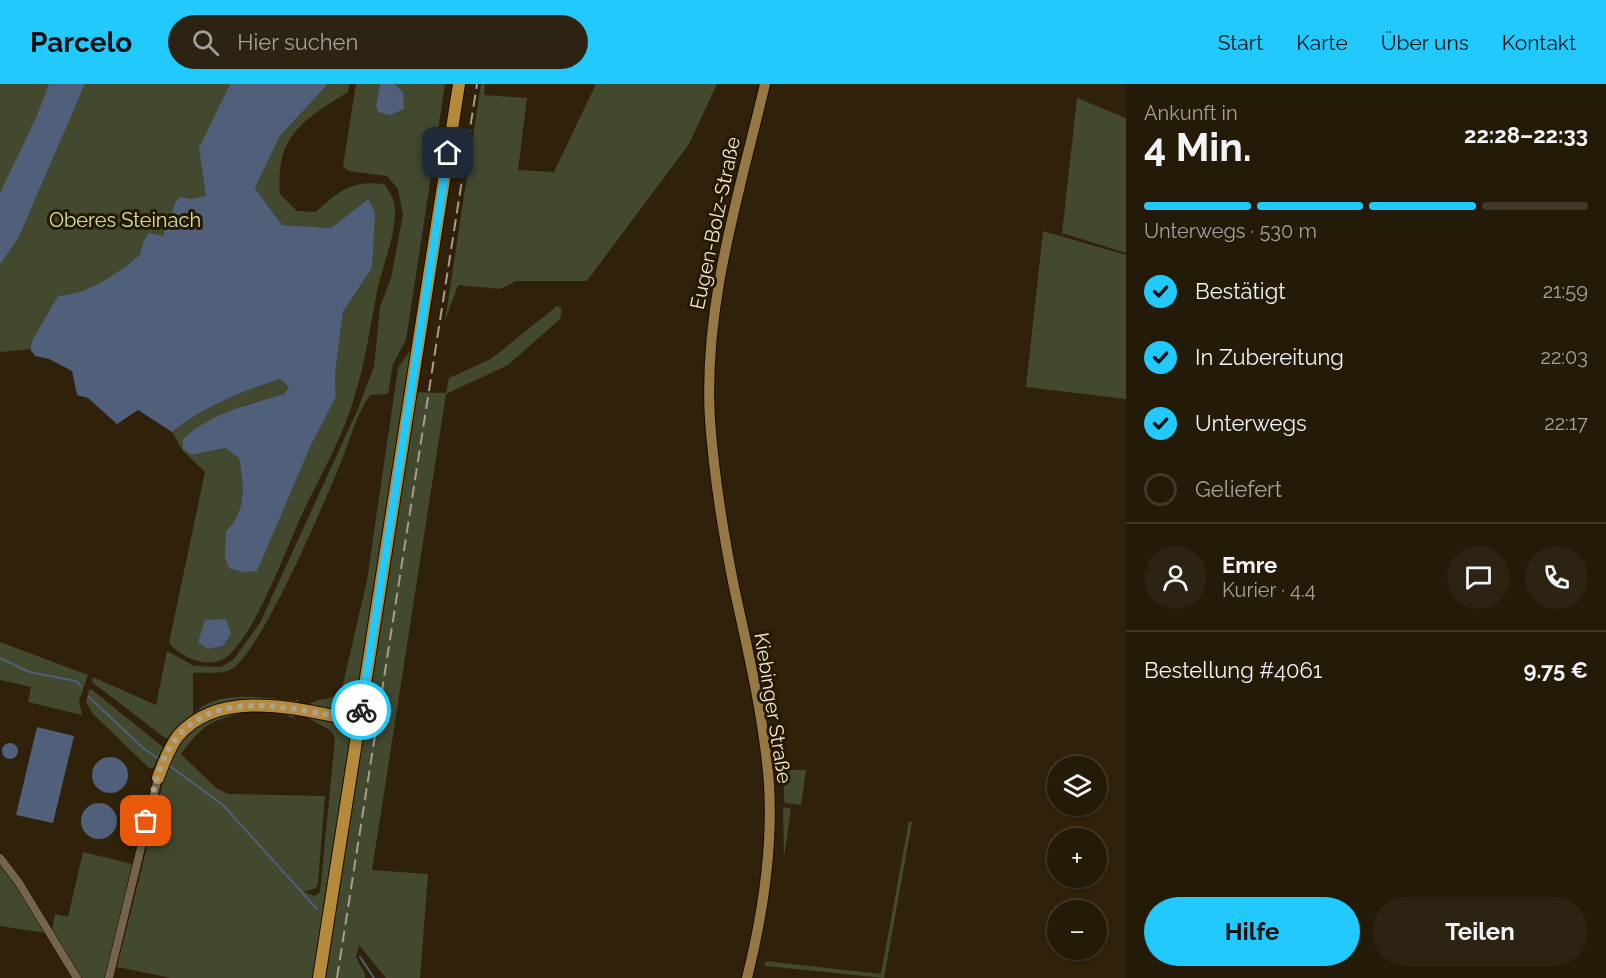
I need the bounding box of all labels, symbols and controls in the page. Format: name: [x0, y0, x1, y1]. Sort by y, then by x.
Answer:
search box: [168, 15, 588, 69]
text: Parcelo: [30, 26, 132, 59]
icon: search: [189, 26, 222, 59]
text: Hier suchen: [237, 29, 358, 55]
text: Start: [1218, 30, 1263, 55]
text: Karte: [1296, 30, 1348, 55]
text: Über uns: [1381, 30, 1469, 55]
text: Kontakt: [1502, 30, 1576, 55]
text: Ankunft in: [1144, 101, 1238, 125]
text: 22:28–22:33: [1464, 122, 1588, 148]
text: 4 Min.: [1144, 124, 1252, 170]
pin: [422, 127, 473, 178]
street label: Eugen-Bolz-Straße: [685, 134, 745, 312]
icon: home: [431, 136, 464, 169]
park label: Oberes Steinach: [49, 208, 201, 232]
text: Unterwegs · 530 m: [1144, 219, 1317, 243]
icon: check: [1144, 275, 1177, 308]
text: Bestätigt: [1195, 278, 1286, 304]
text: 21:59: [1543, 279, 1588, 303]
icon: check: [1144, 341, 1177, 374]
text: In Zubereitung: [1195, 344, 1344, 370]
text: 22:03: [1540, 345, 1588, 369]
icon: check: [1144, 407, 1177, 440]
text: Unterwegs: [1195, 410, 1307, 436]
text: 22:17: [1544, 411, 1588, 435]
text: Geliefert: [1195, 476, 1282, 502]
button: person: [1144, 546, 1207, 609]
button: chat: [1447, 546, 1510, 609]
button: phone: [1525, 546, 1588, 609]
text: Emre: [1222, 552, 1277, 578]
text: Kurier · 4.4: [1222, 578, 1316, 602]
street label: Kiebinger Straße: [749, 631, 797, 785]
text: Bestellung #4061: [1144, 657, 1322, 683]
text: 9.75 €: [1523, 657, 1588, 683]
courier: [331, 680, 391, 740]
icon: bike: [345, 694, 378, 727]
map controls: [1047, 756, 1107, 960]
button: layers: [1047, 756, 1107, 816]
pin: [120, 795, 171, 846]
icon: bag: [129, 804, 162, 837]
button: +: [1047, 828, 1107, 888]
button: Hilfe: [1144, 897, 1360, 966]
button: Teilen: [1372, 897, 1588, 966]
button: −: [1047, 900, 1107, 960]

